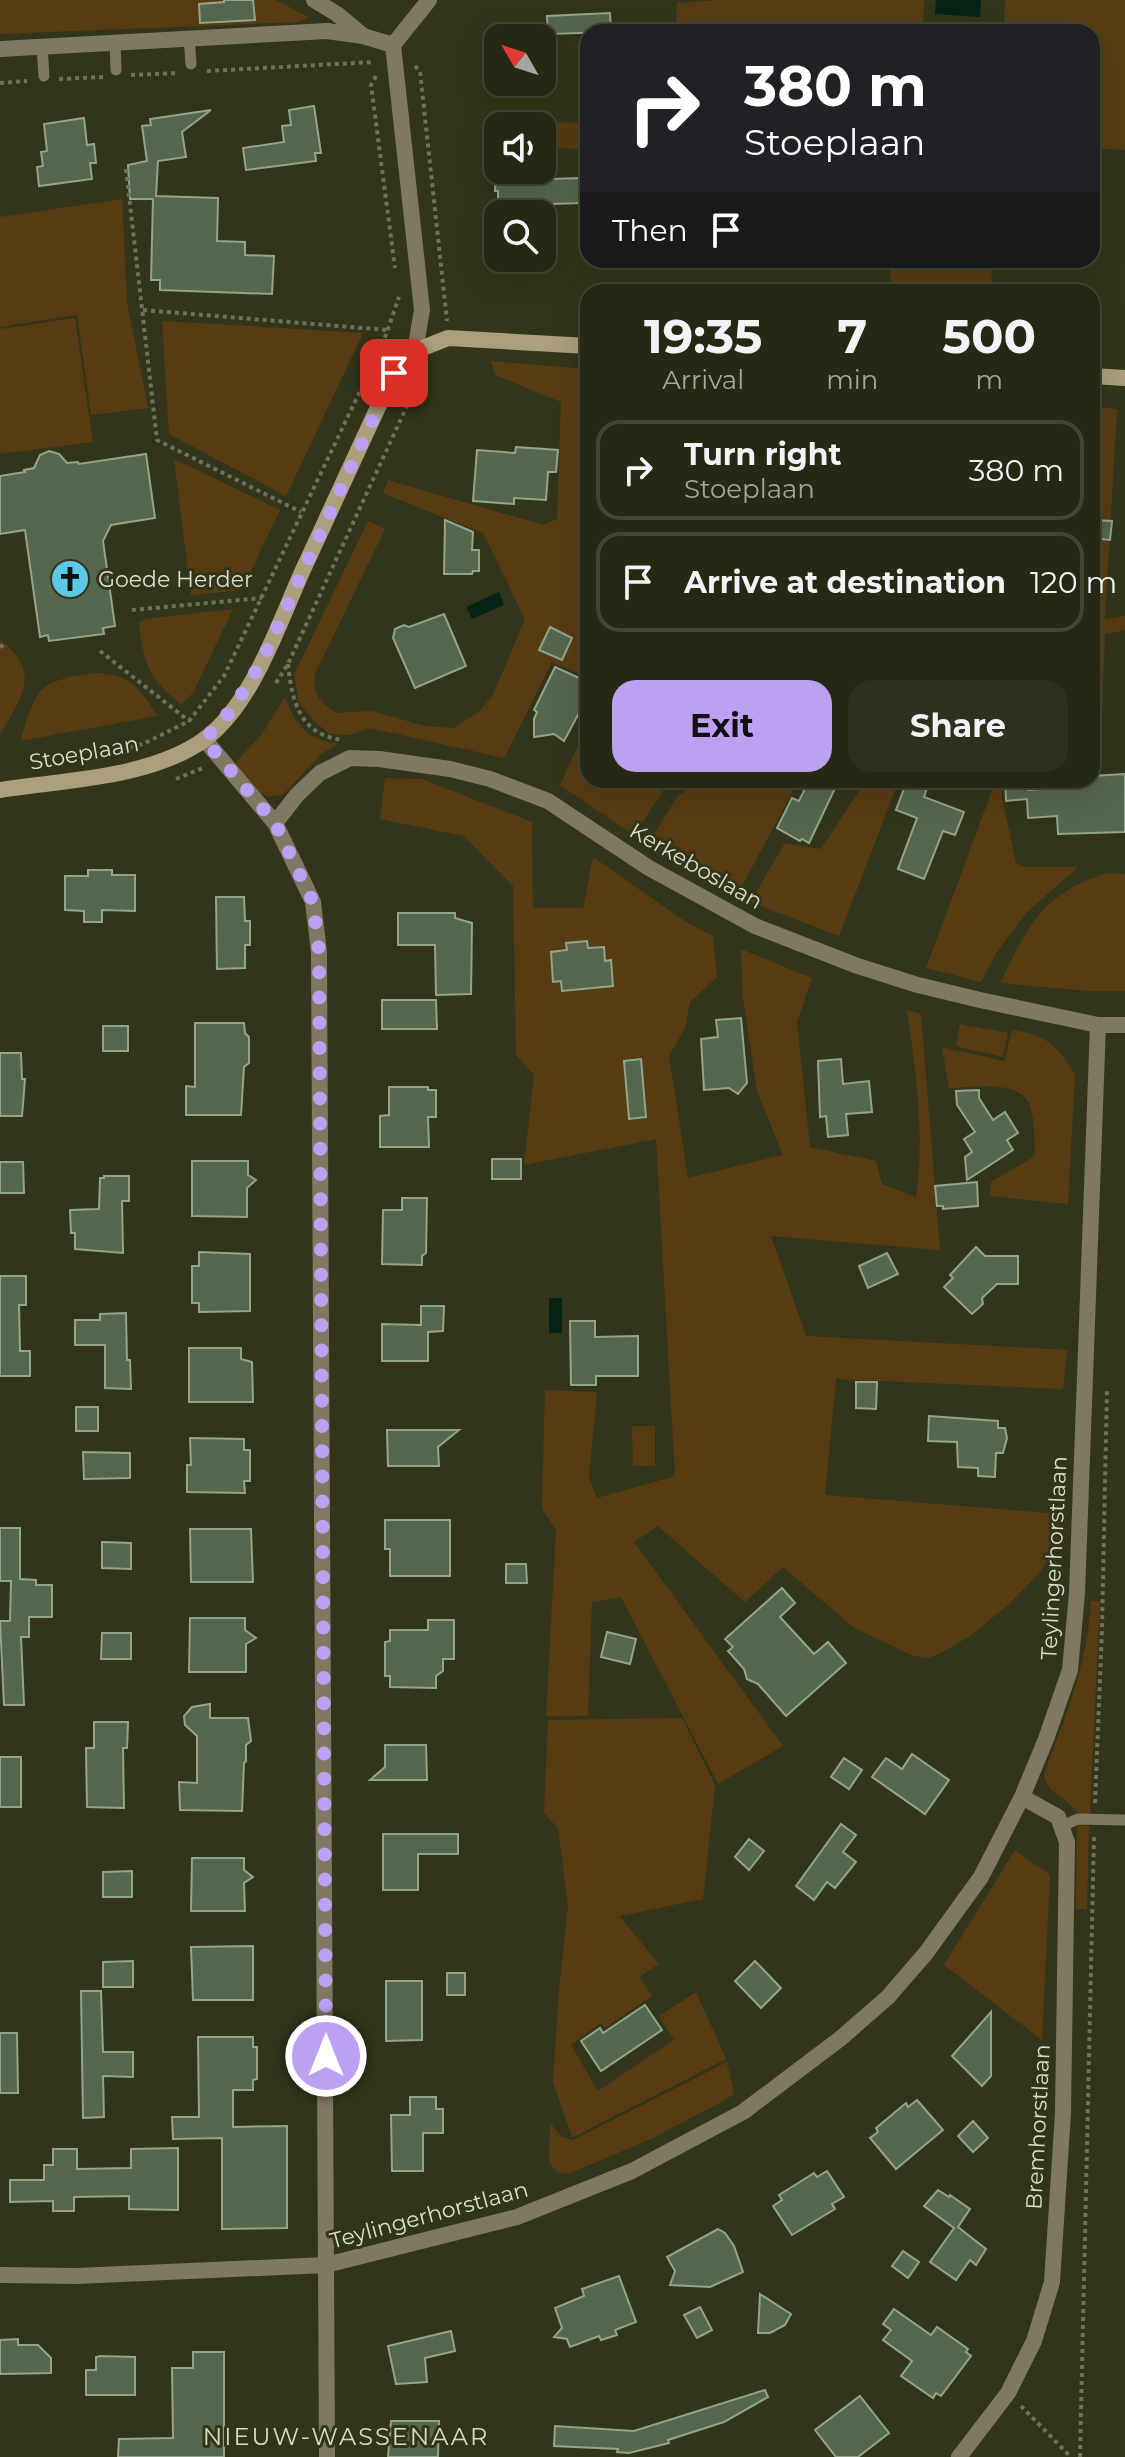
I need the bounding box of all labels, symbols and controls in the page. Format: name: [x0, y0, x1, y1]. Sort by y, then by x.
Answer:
north arrow: [484, 24, 556, 96]
map controls: [484, 24, 556, 272]
text: 380 m: [744, 52, 927, 120]
icon: right: [612, 56, 716, 160]
button: sound: [484, 112, 556, 184]
text: Stoeplaan: [744, 120, 925, 164]
button: search: [484, 200, 556, 272]
icon: arrive: [704, 208, 748, 252]
text: Then: [612, 212, 688, 249]
text: 19:35: [644, 307, 762, 365]
text: 7: [837, 307, 867, 365]
text: 500: [942, 307, 1036, 365]
pin: [360, 339, 428, 407]
icon: arrive: [372, 351, 416, 395]
text: Arrival: [662, 364, 744, 396]
text: min: [826, 364, 878, 396]
text: m: [975, 364, 1003, 396]
text: Turn right: [684, 436, 841, 473]
icon: right: [616, 448, 660, 492]
text: 380 m: [968, 452, 1064, 489]
text: Stoeplaan: [684, 473, 815, 505]
church icon: Goede Herder: [49, 558, 91, 600]
icon: arrive: [616, 560, 660, 604]
text: Arrive at destination: [684, 564, 1006, 601]
text: 120 m: [1030, 564, 1117, 601]
place label: Goede Herder: [98, 566, 253, 593]
button: Exit: [612, 680, 832, 772]
button: Share: [848, 680, 1068, 772]
street label: Stoeplaan: [27, 730, 141, 776]
street label: Kerkeboslaan: [625, 817, 767, 915]
street label: Teylingerhorstlaan: [1035, 1455, 1073, 1661]
position arrow: [284, 2014, 368, 2098]
street label: Bremhorstlaan: [1020, 2044, 1056, 2210]
street label: Teylingerhorstlaan: [327, 2176, 531, 2254]
district label: NIEUW-WASSENAAR: [203, 2422, 489, 2451]

